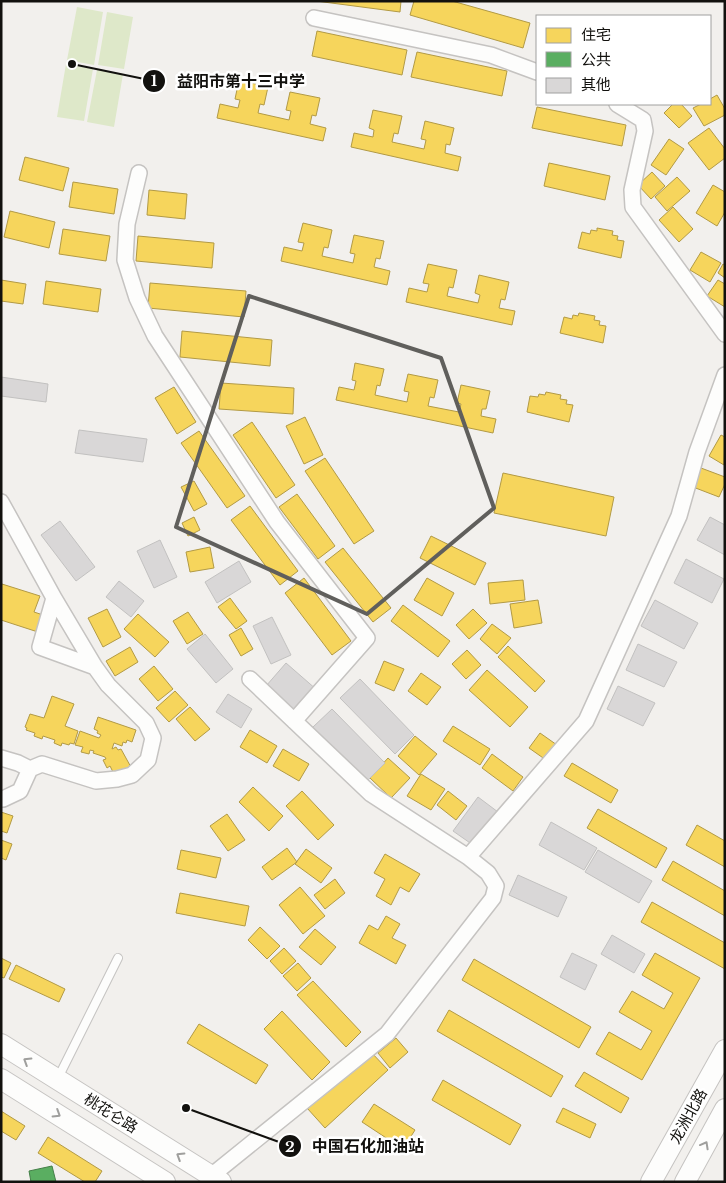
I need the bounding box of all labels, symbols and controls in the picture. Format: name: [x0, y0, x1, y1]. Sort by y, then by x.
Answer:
legend: [536, 15, 711, 105]
text: 住宅: [581, 25, 611, 44]
text: 公共: [581, 50, 611, 69]
callout: 益阳市第十三中学: [142, 66, 315, 97]
text: 1: [151, 71, 158, 90]
text: 益阳市第十三中学: [177, 71, 305, 91]
text: 其他: [581, 75, 611, 94]
one-way arrow: [23, 1057, 32, 1067]
street label: 龙洲北路: [665, 1085, 711, 1147]
street label: 桃花仑路: [81, 1089, 141, 1137]
one-way arrow: [52, 1108, 61, 1117]
callout: 中国石化加油站: [277, 1131, 434, 1162]
text: 中国石化加油站: [312, 1136, 424, 1156]
text: 2: [285, 1137, 295, 1156]
one-way arrow: [698, 1142, 708, 1151]
one-way arrow: [176, 1153, 185, 1162]

